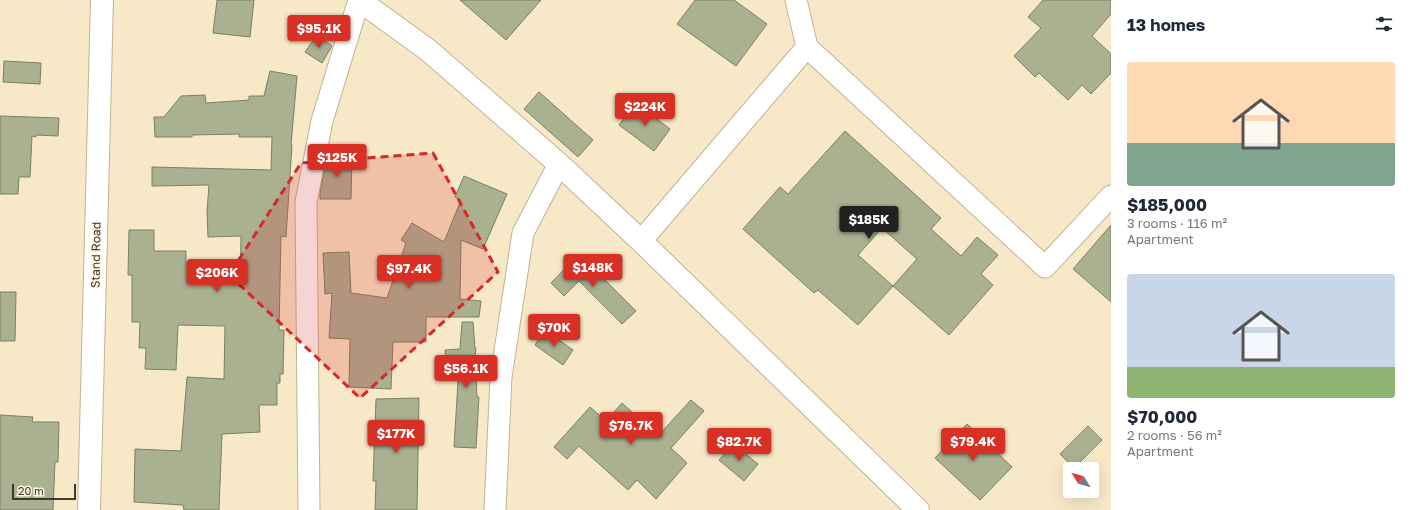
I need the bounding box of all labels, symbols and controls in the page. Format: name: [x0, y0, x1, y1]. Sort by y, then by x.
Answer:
icon: filters: [1373, 13, 1395, 35]
text: 13 homes: [1127, 14, 1205, 35]
pin: $95.1K: [286, 15, 352, 49]
text: $95.1K: [296, 20, 342, 36]
icon: home: [1225, 88, 1297, 160]
pin: $224K: [617, 93, 673, 127]
text: $224K: [624, 98, 666, 114]
pin: $125K: [309, 144, 365, 178]
text: $125K: [317, 149, 357, 165]
text: $185,000: [1127, 194, 1207, 215]
pin: $185K: [841, 206, 897, 240]
text: $185K: [848, 211, 890, 227]
text: 3 rooms · 116 m²: [1127, 215, 1227, 231]
street label: Stand Road: [87, 222, 104, 288]
text: Apartment: [1127, 231, 1194, 247]
pin: $148K: [565, 254, 621, 288]
pin: $97.4K: [376, 255, 442, 289]
pin: $206K: [189, 259, 245, 293]
text: $148K: [572, 259, 614, 275]
text: $97.4K: [386, 260, 432, 276]
text: $206K: [196, 264, 238, 280]
icon: home: [1225, 300, 1297, 372]
pin: $70K: [530, 314, 578, 348]
text: $70K: [537, 319, 571, 335]
pin: $56.1K: [433, 355, 499, 389]
text: $56.1K: [443, 360, 489, 376]
text: $70,000: [1127, 406, 1197, 427]
pin: $76.7K: [598, 412, 664, 446]
text: $76.7K: [609, 417, 653, 433]
pin: $177K: [368, 420, 424, 454]
text: $177K: [376, 425, 416, 441]
text: 2 rooms · 56 m²: [1127, 427, 1222, 443]
pin: $82.7K: [706, 428, 772, 462]
pin: $79.4K: [940, 428, 1006, 462]
text: $82.7K: [716, 433, 762, 449]
text: $79.4K: [950, 433, 996, 449]
text: Apartment: [1127, 443, 1194, 459]
north arrow: [1063, 462, 1099, 498]
map controls: [1063, 462, 1099, 498]
scale bar: [12, 482, 76, 501]
text: 20 m: [18, 484, 44, 497]

